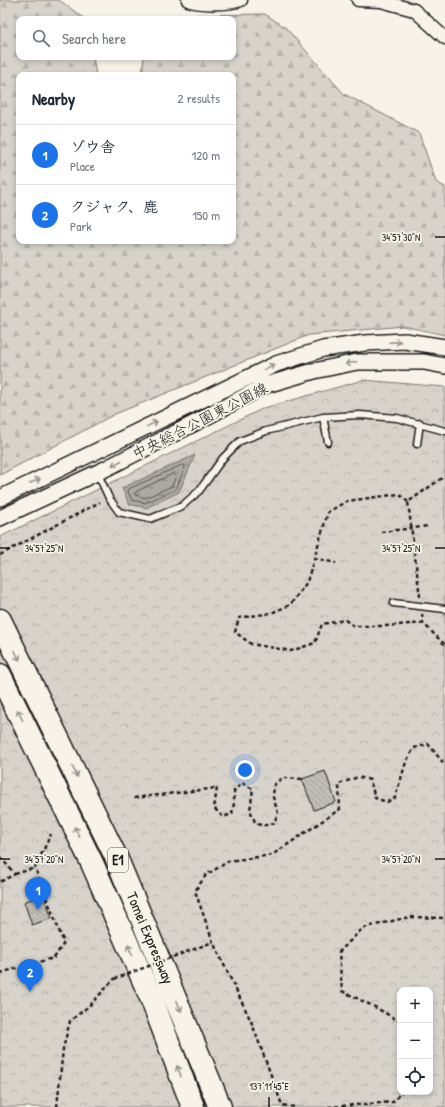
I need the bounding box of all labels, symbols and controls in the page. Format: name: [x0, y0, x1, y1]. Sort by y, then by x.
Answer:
search box: [16, 16, 236, 60]
icon: search: [30, 27, 52, 49]
text: Search here: [62, 28, 126, 49]
text: Nearby: [32, 87, 75, 110]
text: 2 results: [178, 89, 220, 107]
text: ゾウ舎: [70, 136, 115, 157]
text: 1: [43, 146, 47, 164]
text: 120 m: [192, 146, 220, 164]
text: Place: [70, 157, 95, 175]
text: クジャク、鹿: [70, 196, 158, 217]
text: 2: [42, 206, 48, 224]
text: 150 m: [192, 206, 220, 224]
text: Park: [70, 217, 92, 235]
text: 34°57'30"N: [382, 231, 420, 244]
one-way arrow: [388, 338, 401, 346]
one-way arrow: [345, 360, 358, 368]
one-way arrow: [262, 363, 274, 370]
street label: 中央総合公園東公園線: [128, 377, 271, 464]
one-way arrow: [146, 420, 158, 427]
one-way arrow: [111, 460, 123, 467]
one-way arrow: [29, 477, 41, 484]
text: 34°57'25"N: [25, 542, 63, 555]
text: 34°57'25"N: [382, 542, 420, 555]
one-way arrow: [14, 649, 22, 661]
one-way arrow: [16, 709, 23, 721]
your location: [235, 760, 255, 780]
one-way arrow: [72, 765, 79, 777]
one-way arrow: [73, 826, 80, 838]
road number: E1: [108, 848, 128, 872]
text: 34°57'20"N: [25, 853, 63, 866]
text: 34°57'20"N: [382, 853, 420, 866]
pin: 1: [25, 877, 51, 910]
street label: Tomei Expressway: [122, 888, 179, 987]
one-way arrow: [126, 945, 133, 957]
pin: 2: [17, 959, 43, 992]
map controls: [397, 987, 433, 1095]
button: +: [397, 987, 433, 1023]
one-way arrow: [175, 999, 183, 1011]
button: −: [397, 1023, 433, 1059]
button: locate: [397, 1059, 433, 1095]
one-way arrow: [175, 1065, 183, 1077]
text: 137°11'45"E: [249, 1080, 289, 1093]

